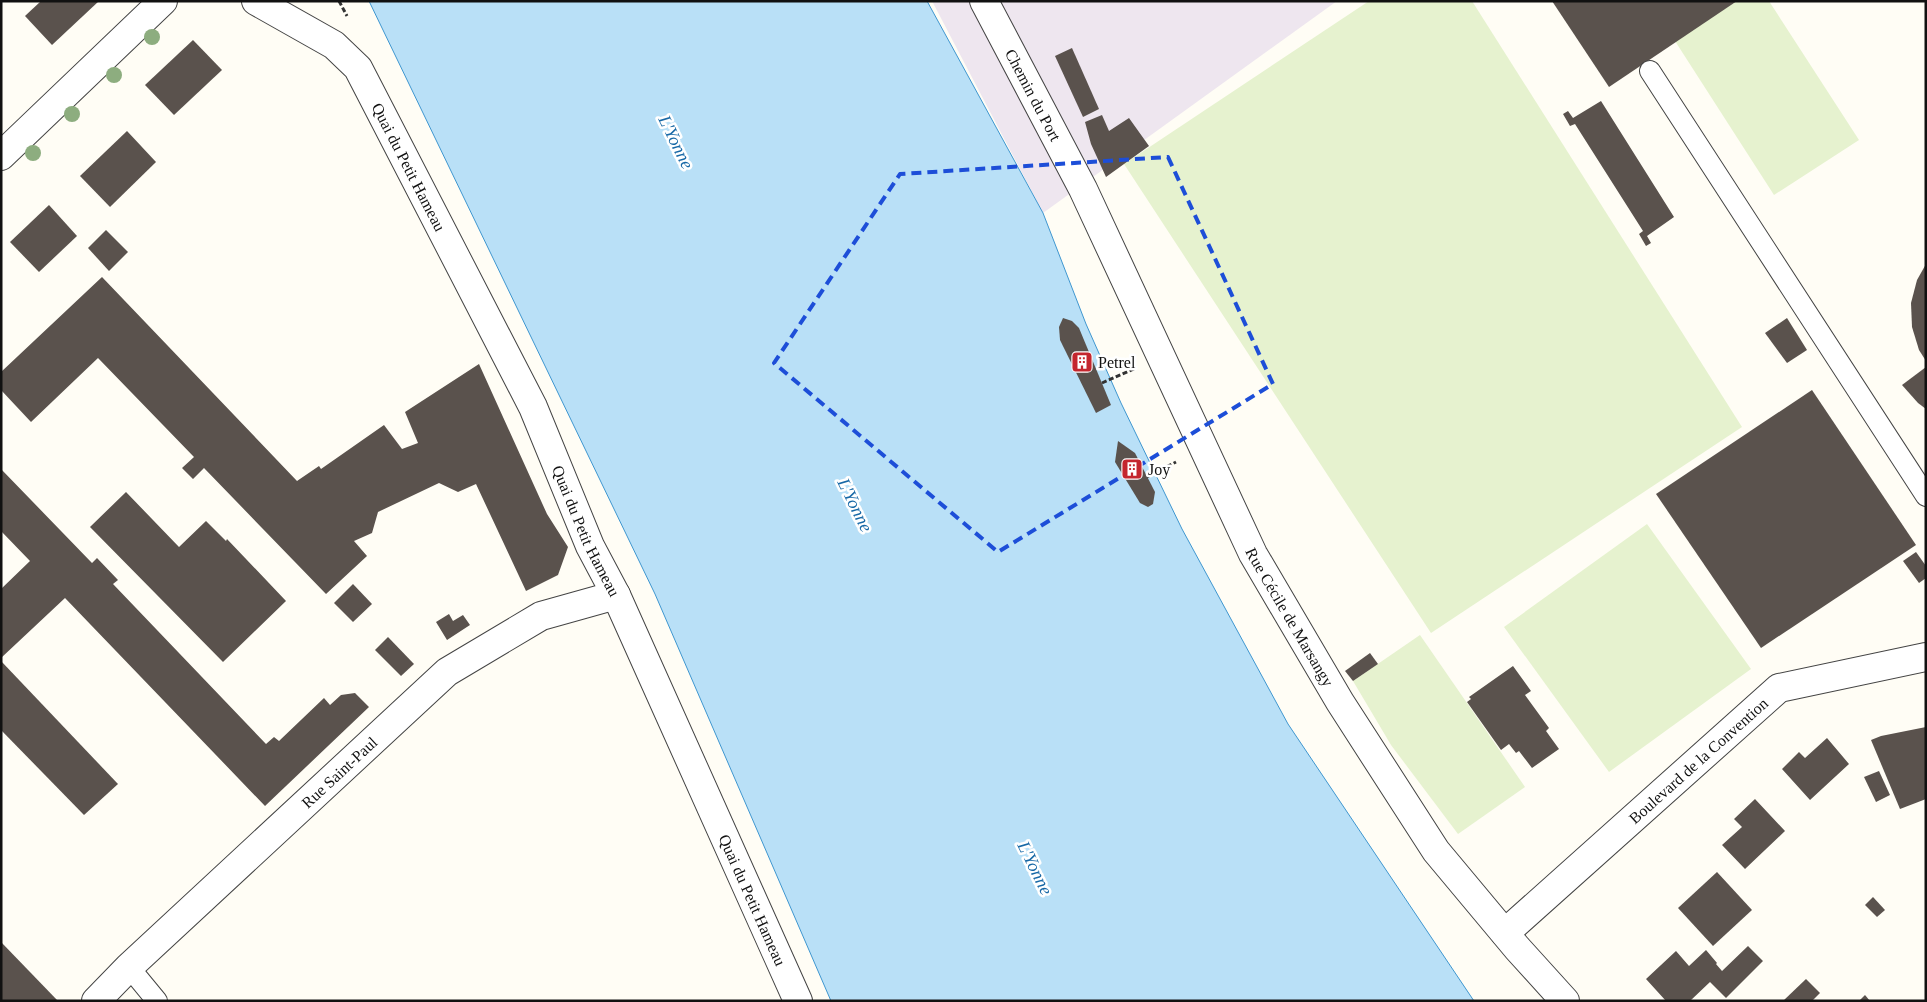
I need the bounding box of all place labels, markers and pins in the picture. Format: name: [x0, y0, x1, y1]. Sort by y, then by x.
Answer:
building icon: Petrel: [1070, 350, 1094, 374]
place label: Petrel: [1098, 354, 1136, 371]
building icon: Joy: [1120, 457, 1144, 481]
place label: Joy: [1148, 461, 1170, 479]

